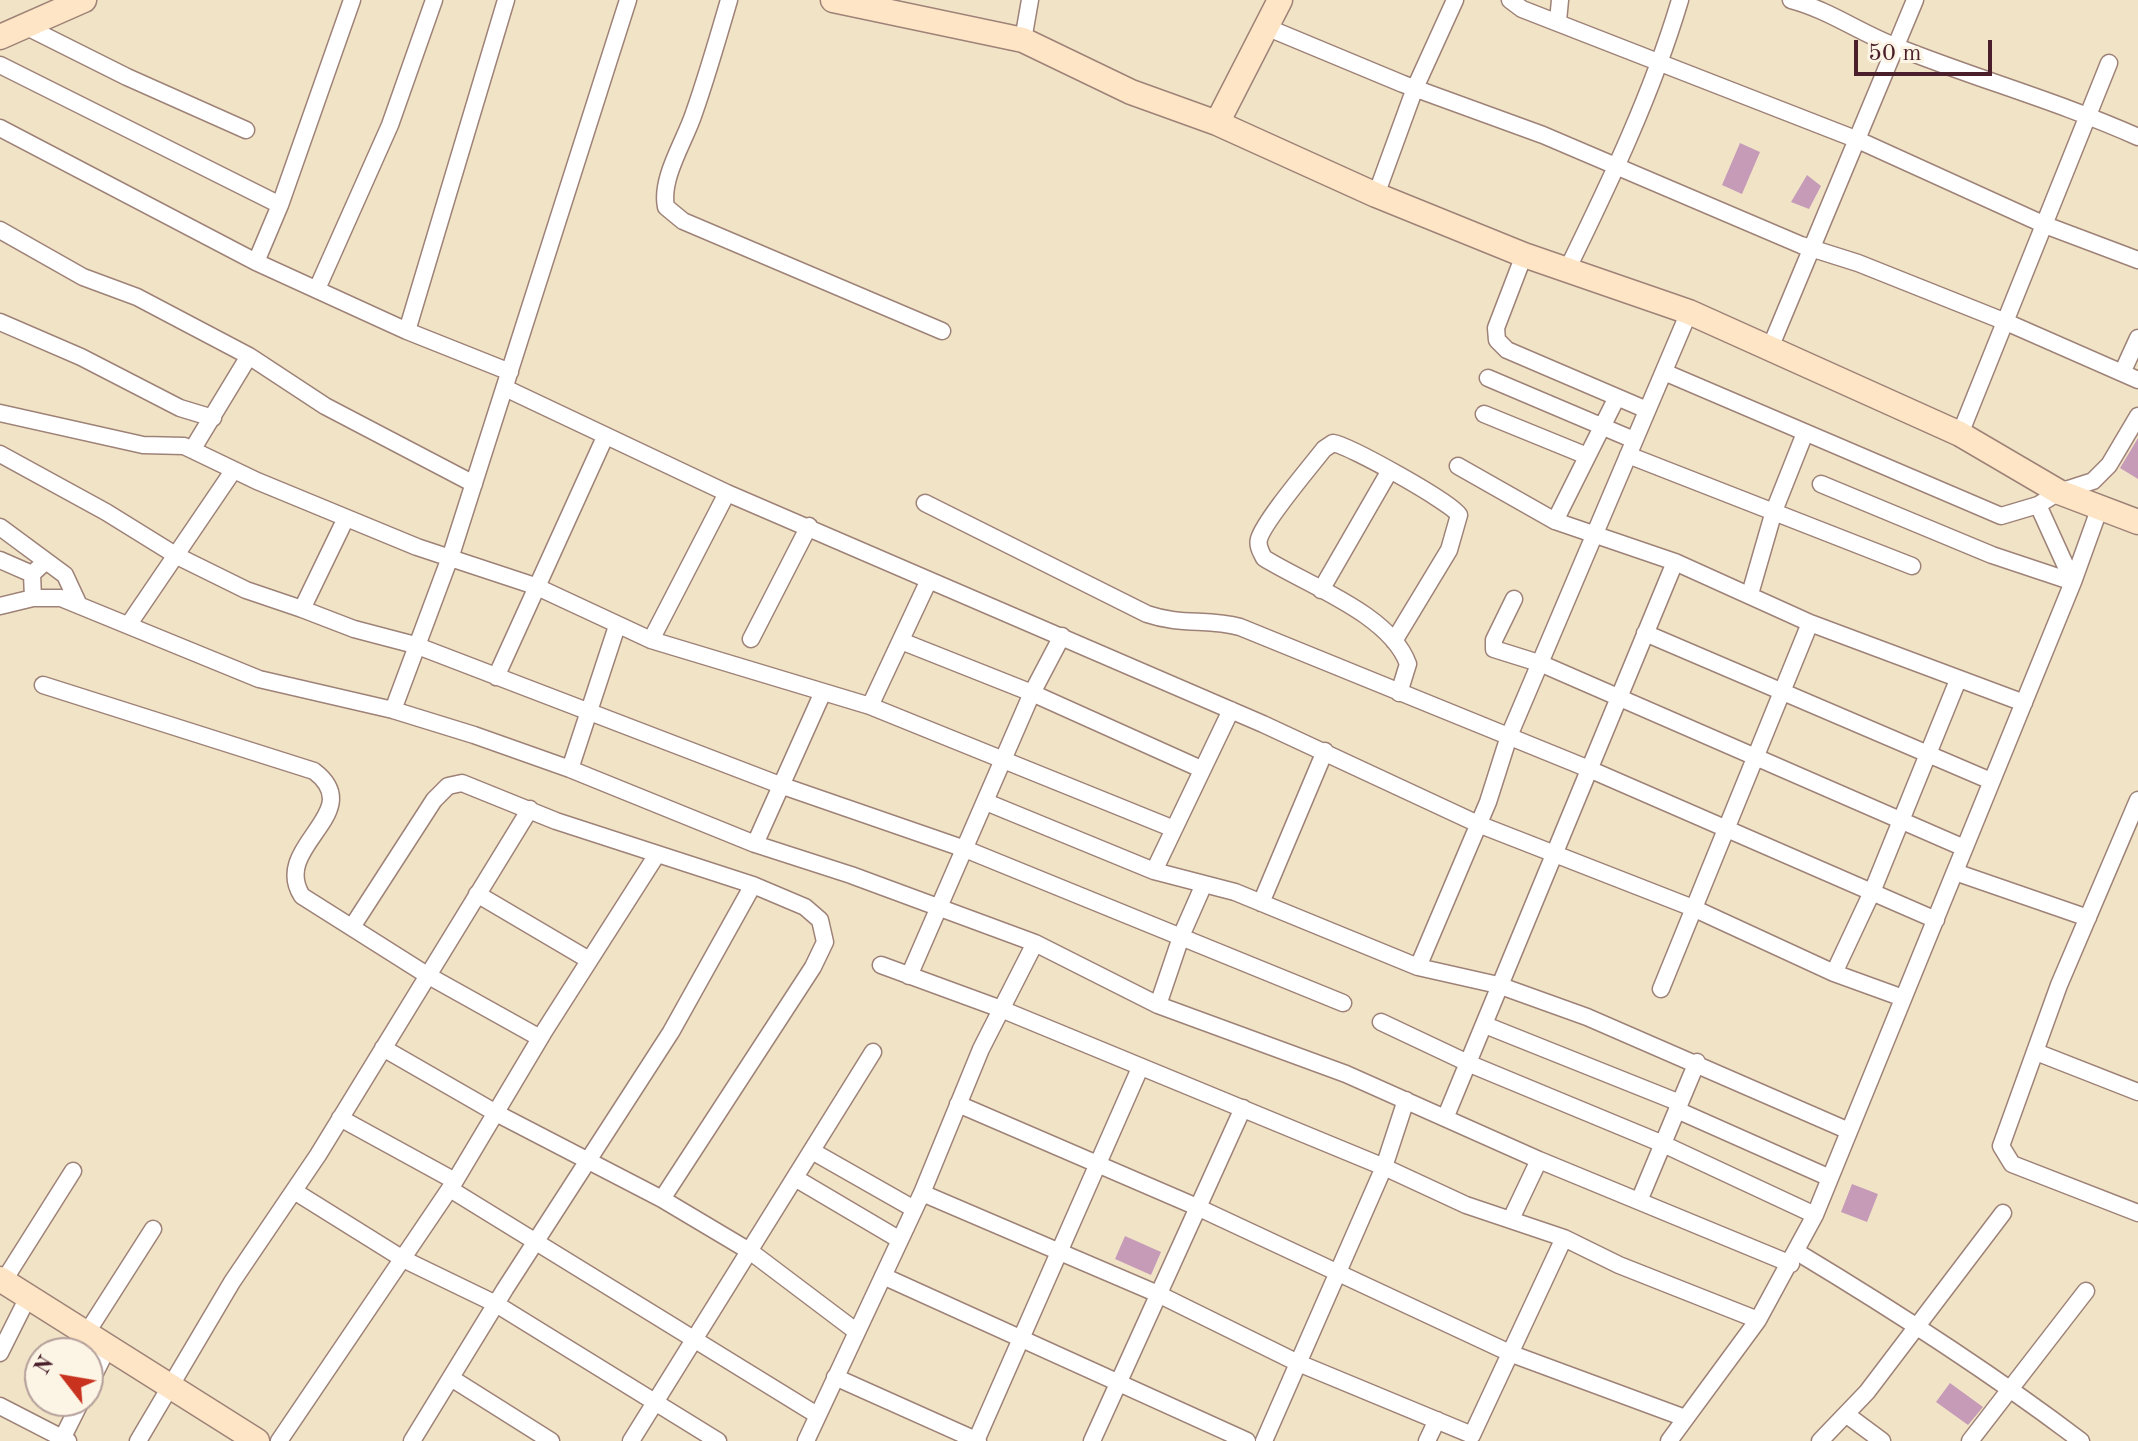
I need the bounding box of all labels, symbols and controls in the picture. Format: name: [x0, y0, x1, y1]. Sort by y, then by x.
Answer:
scale bar: [1858, 24, 1996, 74]
text: 50 m: [1868, 42, 1922, 66]
north arrow: [24, 1337, 104, 1417]
text: N: [31, 1353, 59, 1379]

